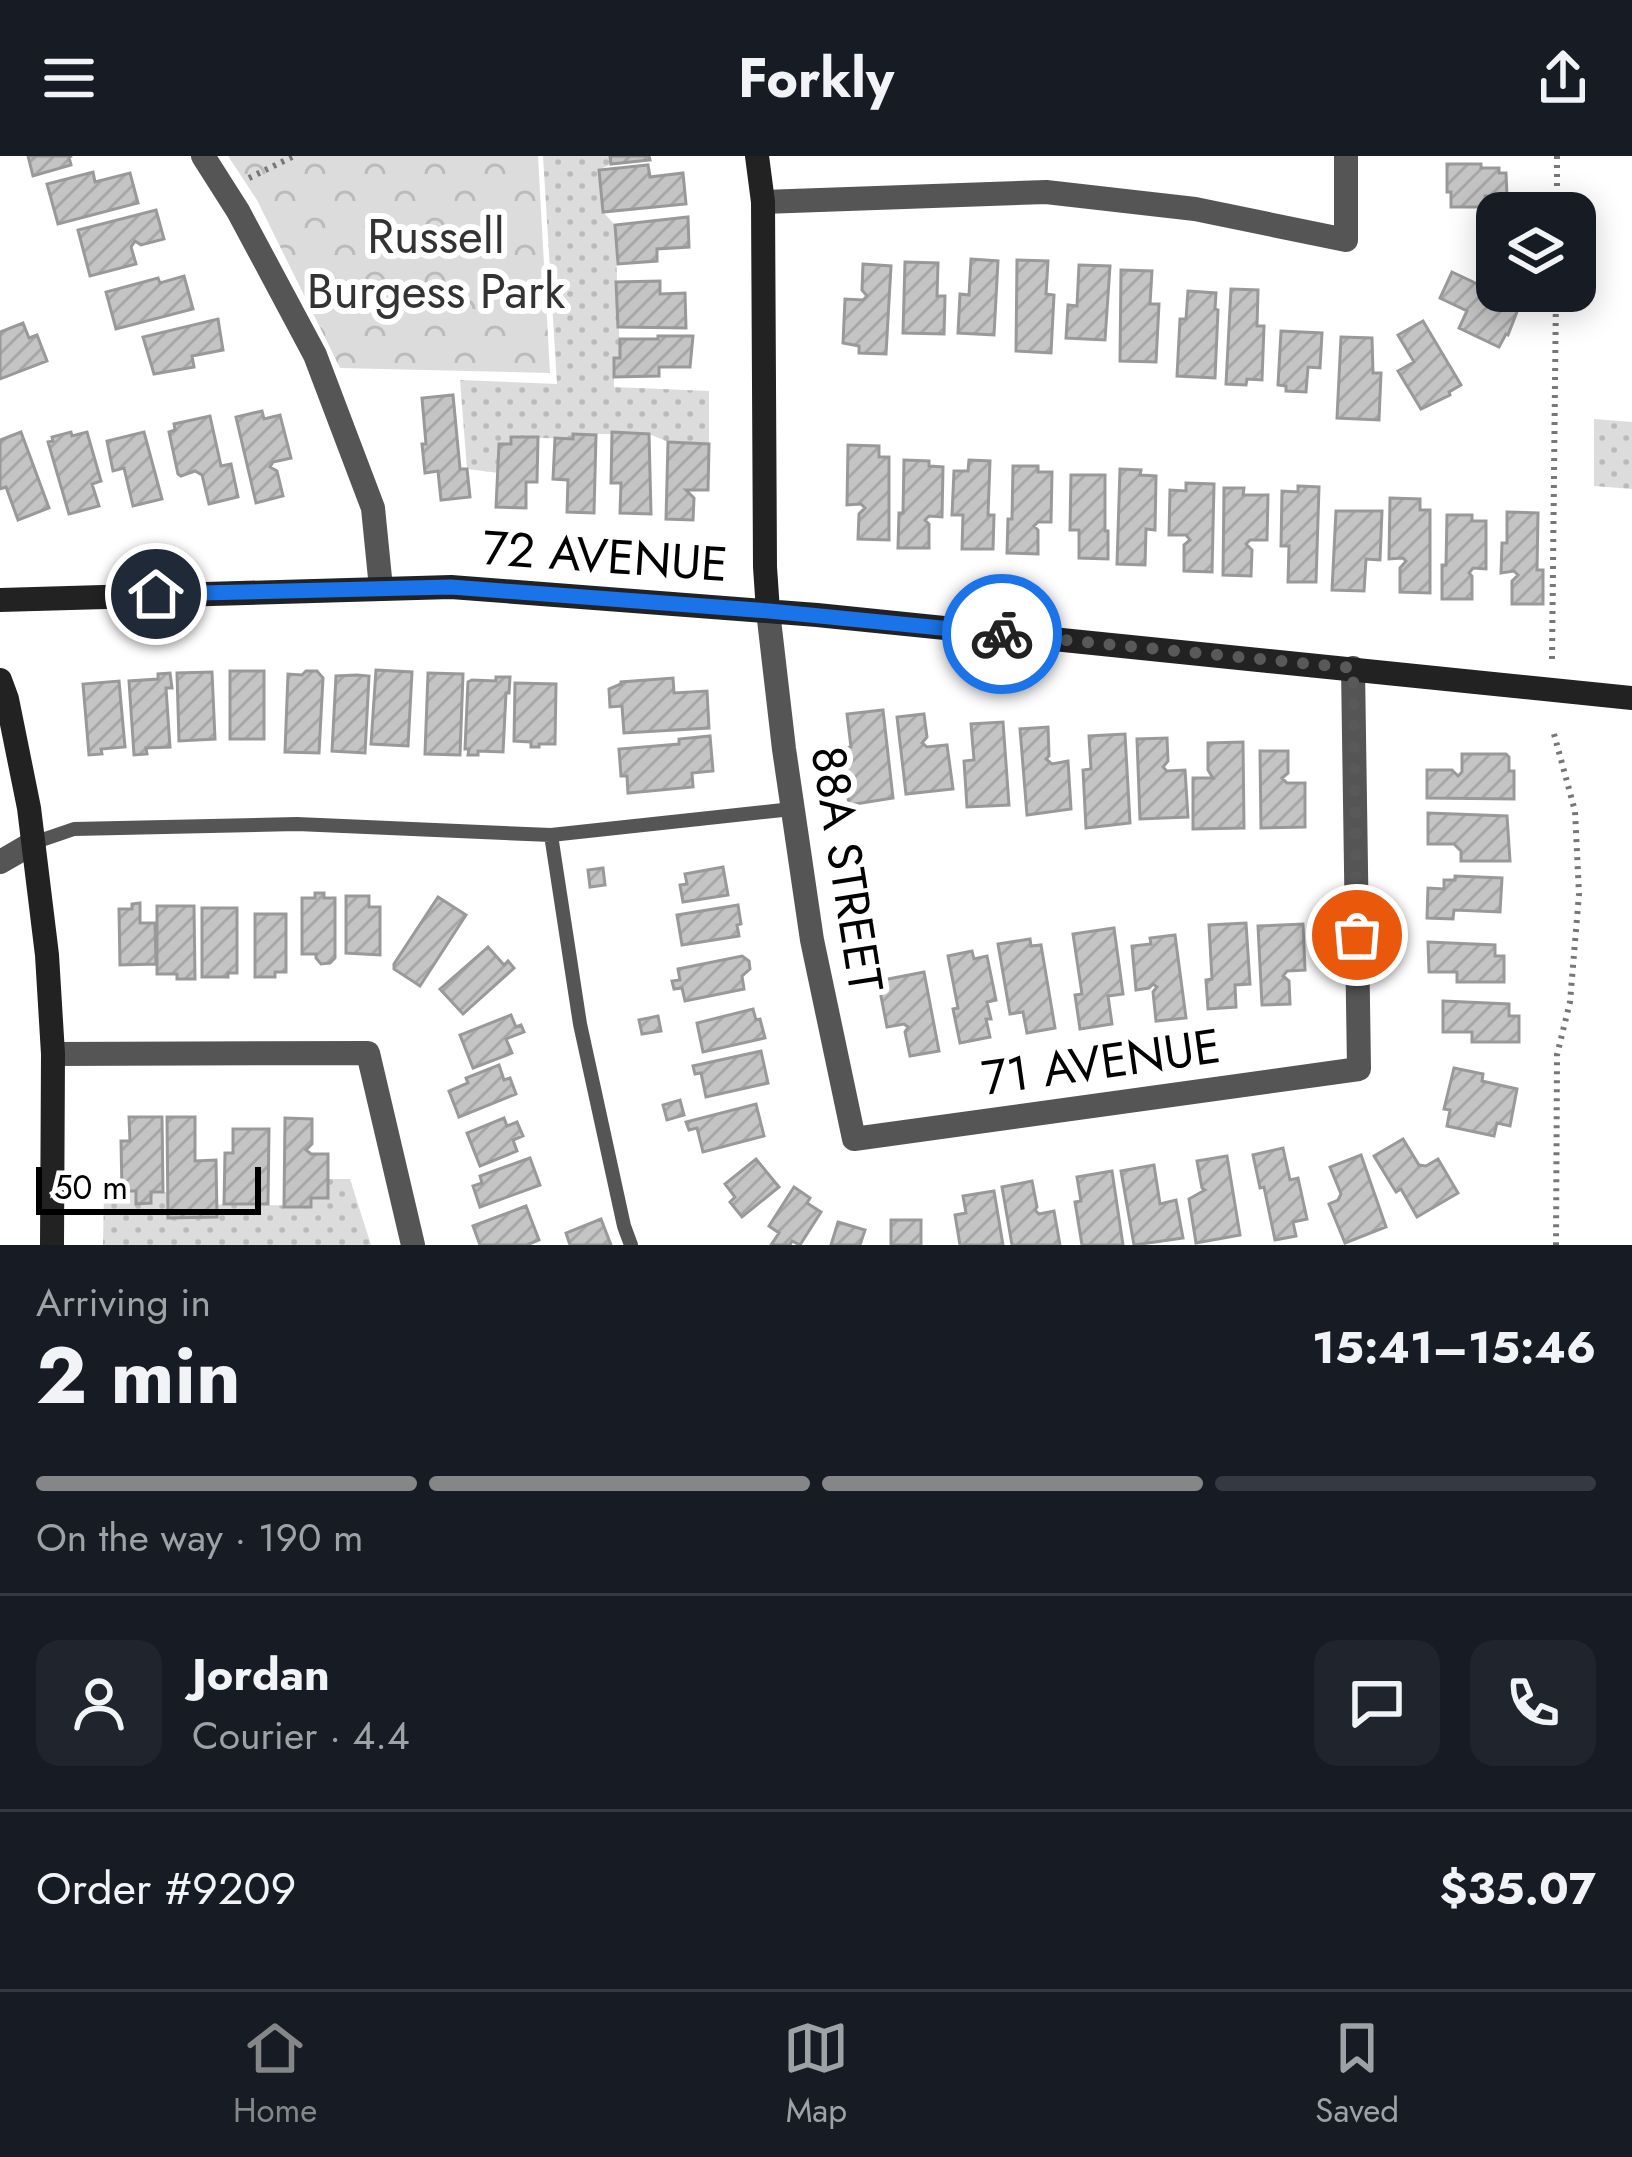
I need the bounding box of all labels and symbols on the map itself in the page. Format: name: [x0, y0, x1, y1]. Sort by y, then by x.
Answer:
park label: Russell Burgess Park: [307, 202, 566, 326]
street label: 72 AVENUE: [480, 513, 730, 599]
pin: [105, 543, 207, 645]
courier: [942, 574, 1062, 694]
street label: 88A STREET: [793, 741, 901, 997]
pin: [1306, 884, 1408, 986]
street label: 71 AVENUE: [977, 1011, 1225, 1113]
scale bar: [36, 1161, 261, 1214]

